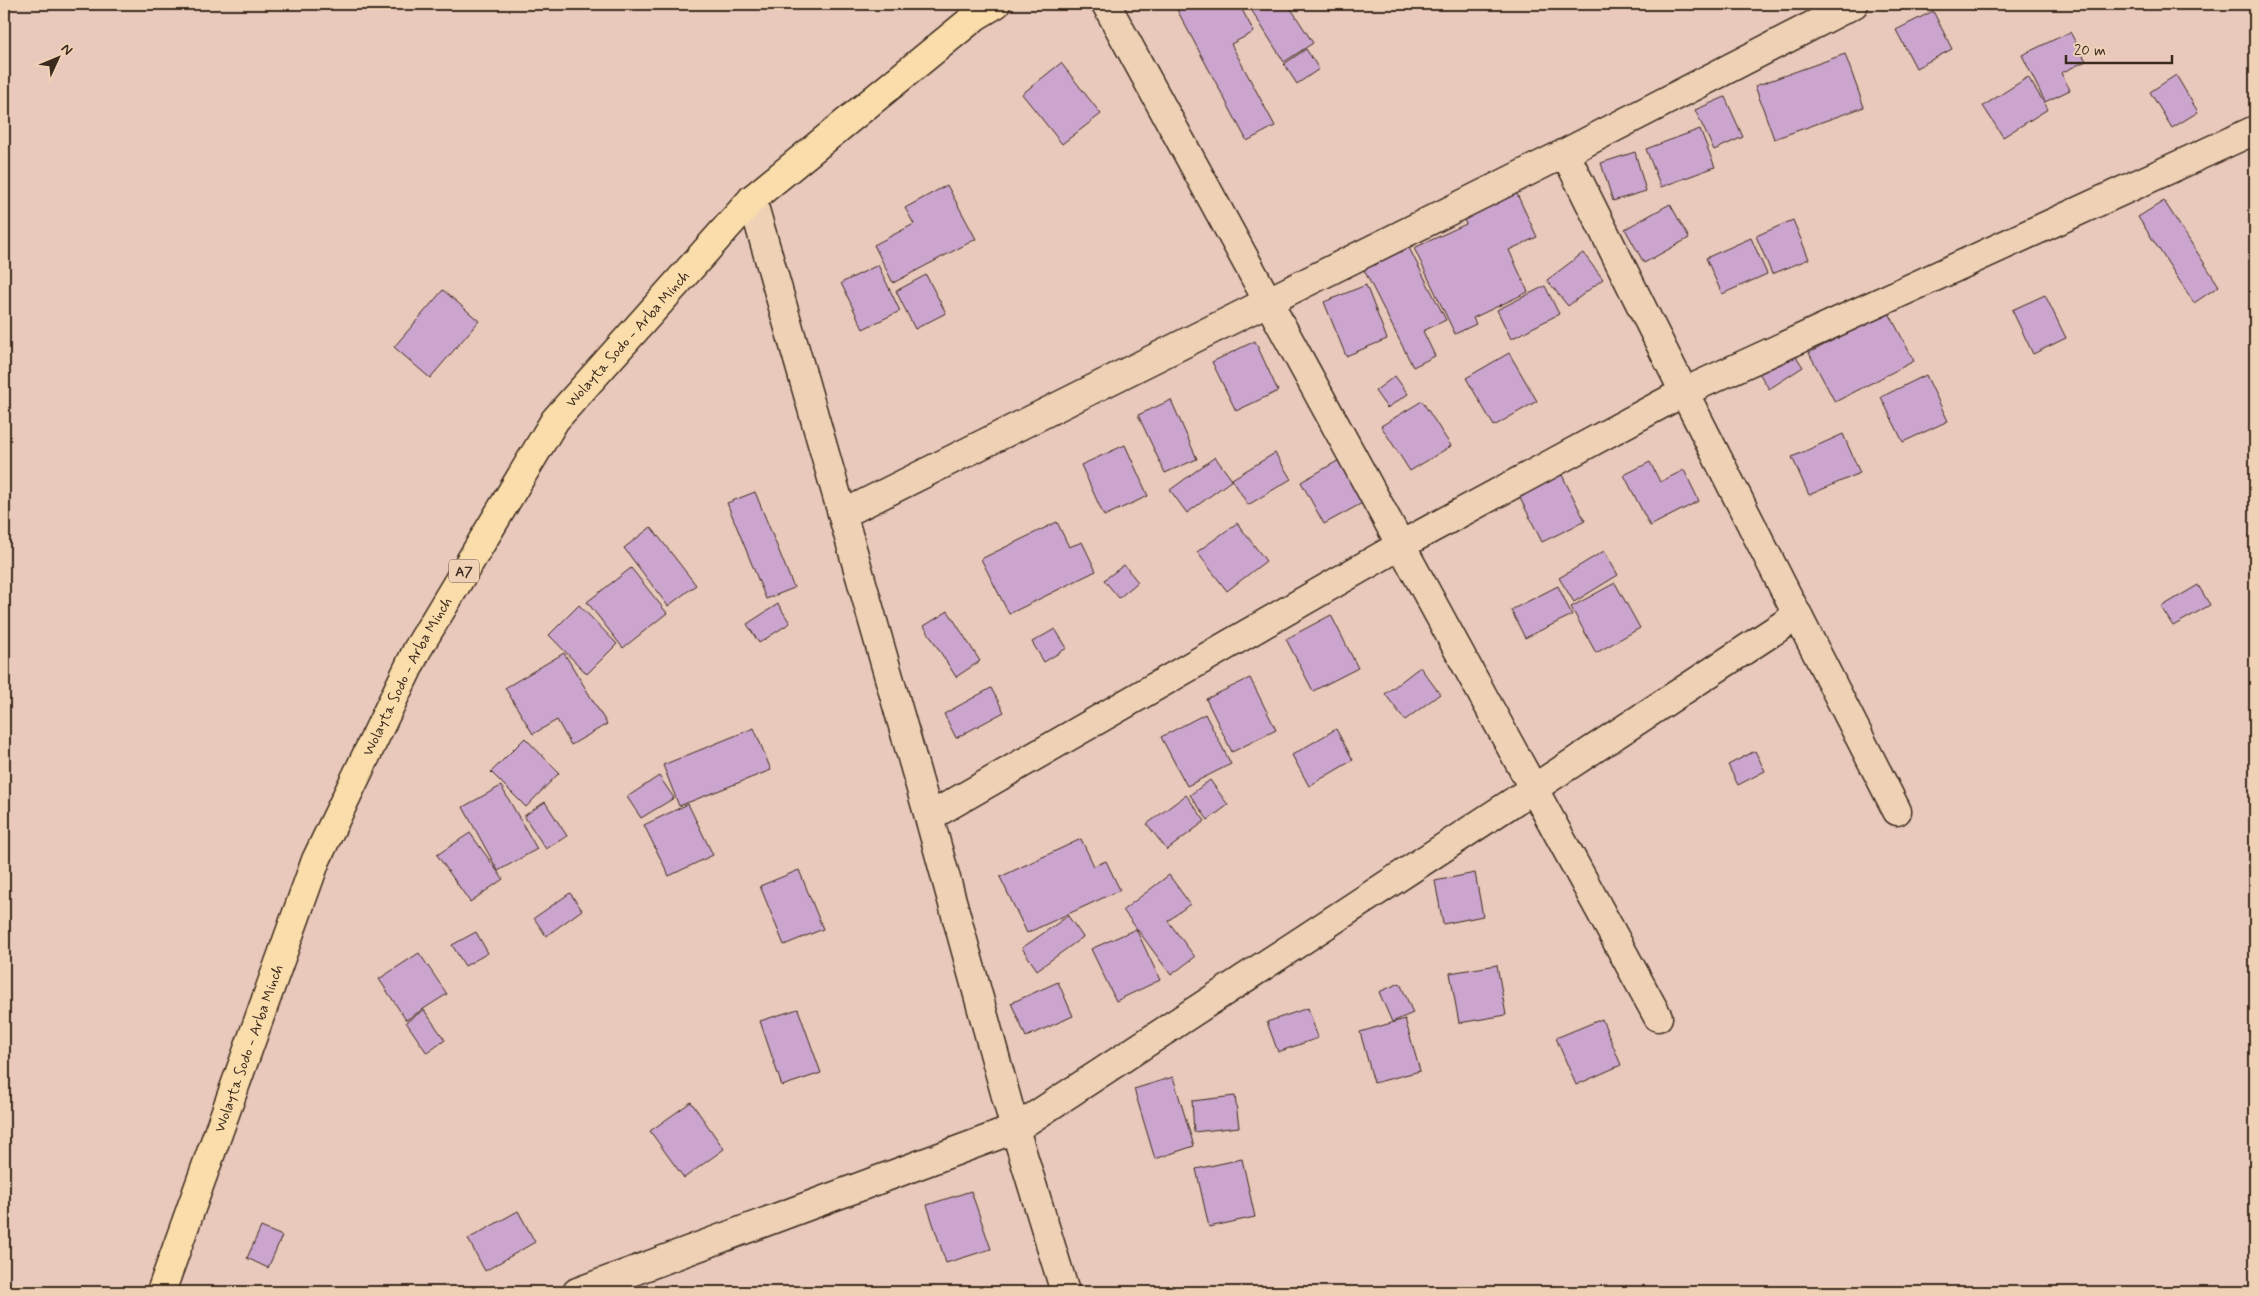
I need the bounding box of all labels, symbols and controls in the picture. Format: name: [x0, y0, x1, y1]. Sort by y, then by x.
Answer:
north arrow: [32, 32, 82, 82]
scale bar: [2066, 32, 2173, 64]
text: N: [57, 40, 76, 59]
text: 20 m: [2074, 41, 2106, 61]
street label: Wolayta Sodo - Arba Minch: [562, 267, 695, 412]
road number: A7: [449, 560, 479, 582]
street label: Wolayta Sodo - Arba Minch: [358, 593, 458, 760]
street label: Wolayta Sodo - Arba Minch: [210, 962, 289, 1135]

